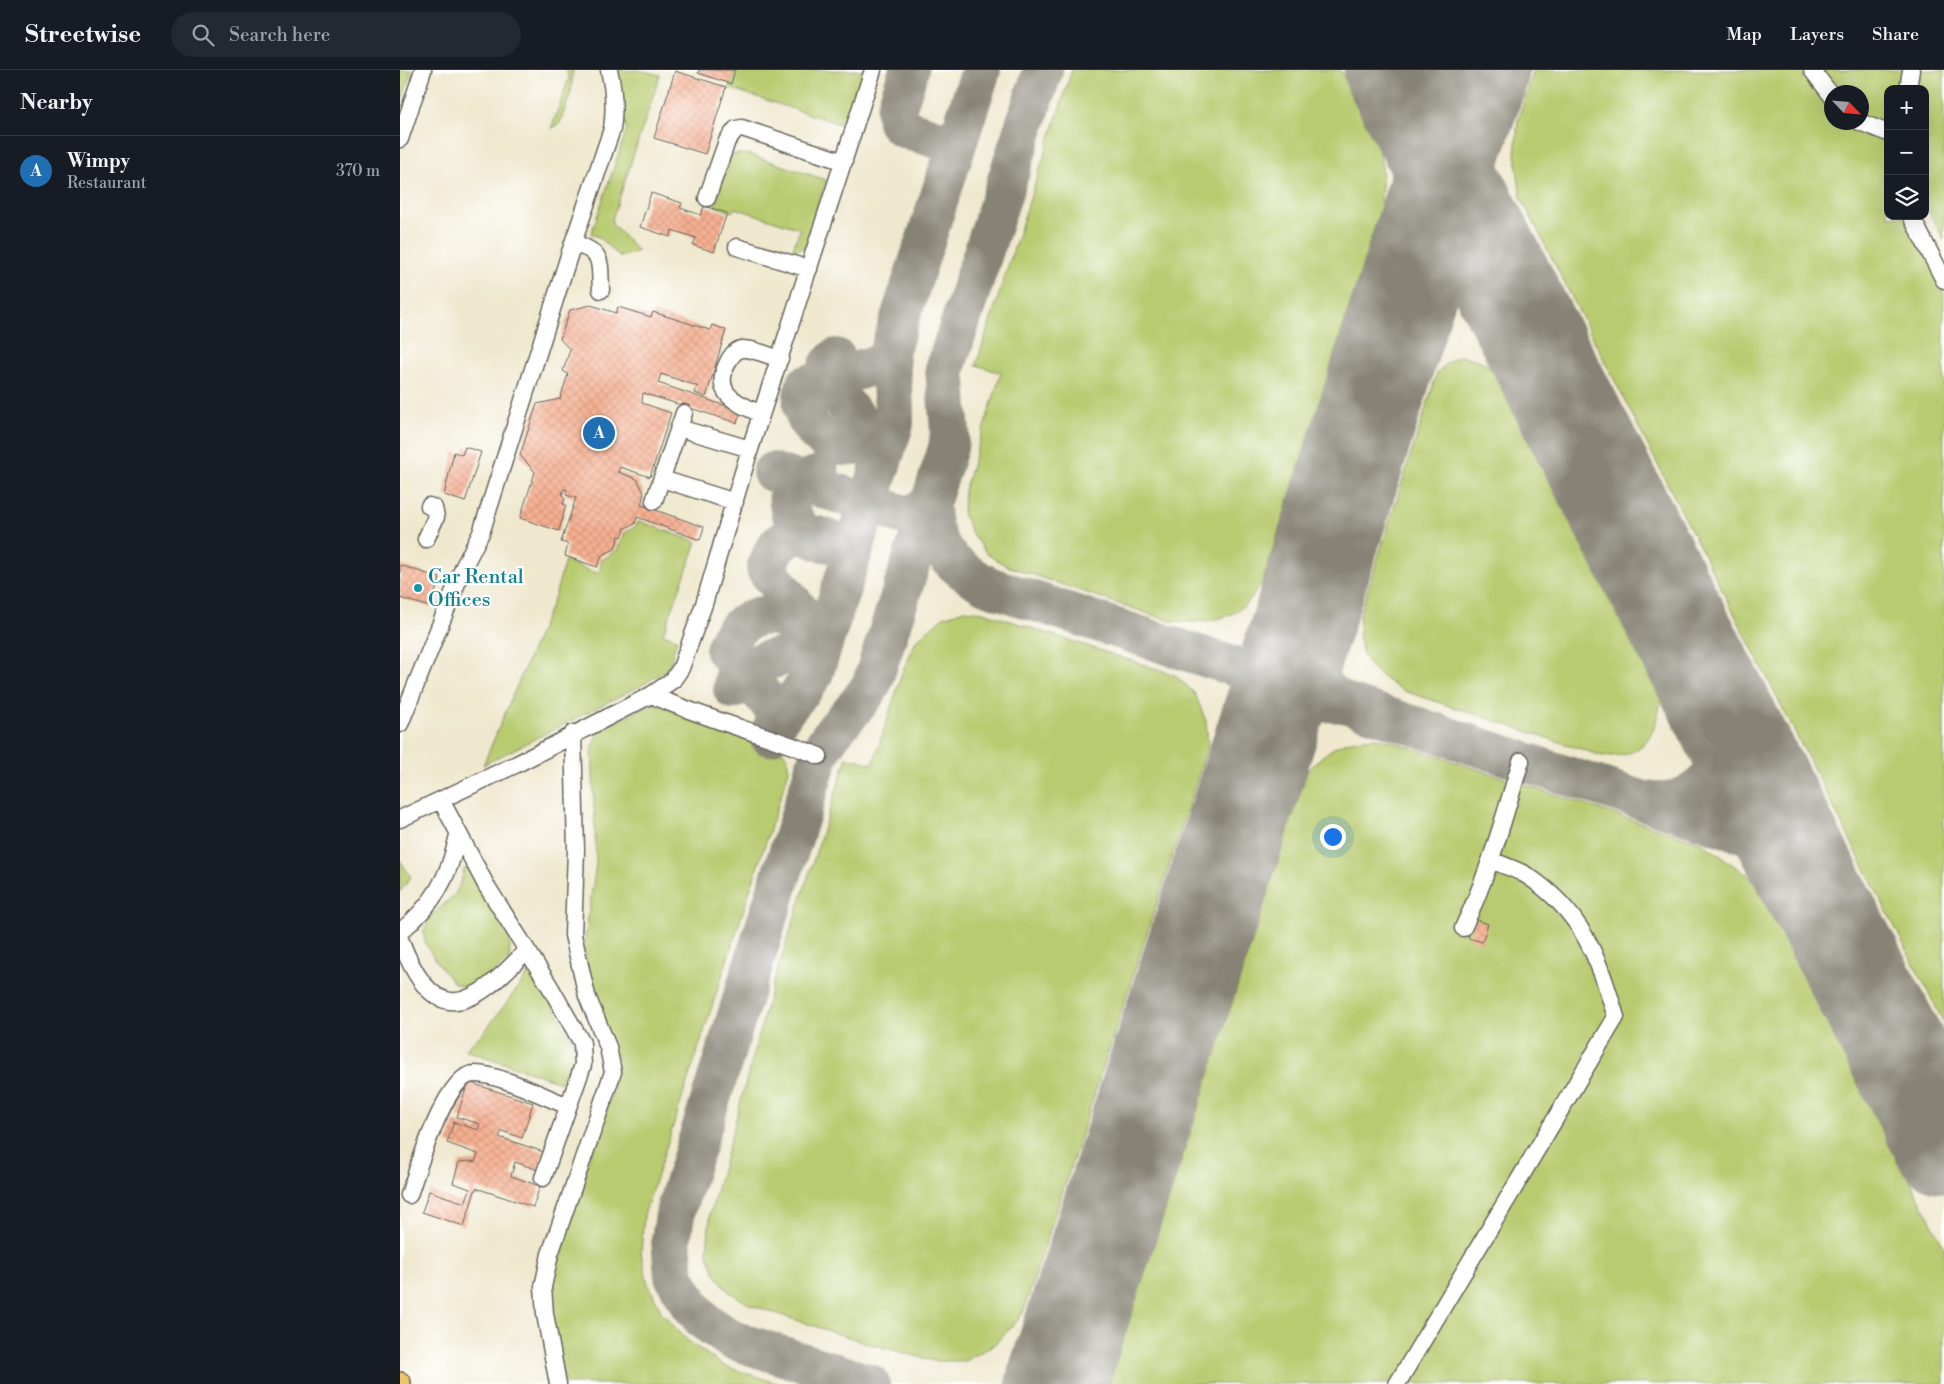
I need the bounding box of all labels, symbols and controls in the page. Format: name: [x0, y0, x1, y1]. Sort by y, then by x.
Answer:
search box: [171, 12, 521, 57]
text: Streetwise: [25, 20, 141, 50]
icon: search: [189, 21, 217, 49]
text: Search here: [229, 23, 330, 47]
text: Map: [1727, 23, 1762, 46]
text: Layers: [1790, 23, 1844, 46]
text: Share: [1872, 23, 1919, 46]
north arrow: [1824, 85, 1869, 130]
map controls: [1884, 85, 1929, 220]
button: +: [1884, 85, 1929, 130]
text: Nearby: [20, 90, 93, 116]
button: −: [1884, 130, 1929, 175]
text: Wimpy: [67, 149, 130, 173]
text: A: [30, 161, 42, 181]
text: 370 m: [336, 161, 380, 181]
text: Restaurant: [67, 173, 146, 193]
button: layers: [1884, 175, 1929, 220]
pin: A: [583, 414, 615, 452]
place label: Car Rental Offices: [428, 565, 524, 613]
marker: Car Rental Offices: [412, 582, 424, 594]
your location: [1320, 824, 1346, 850]

